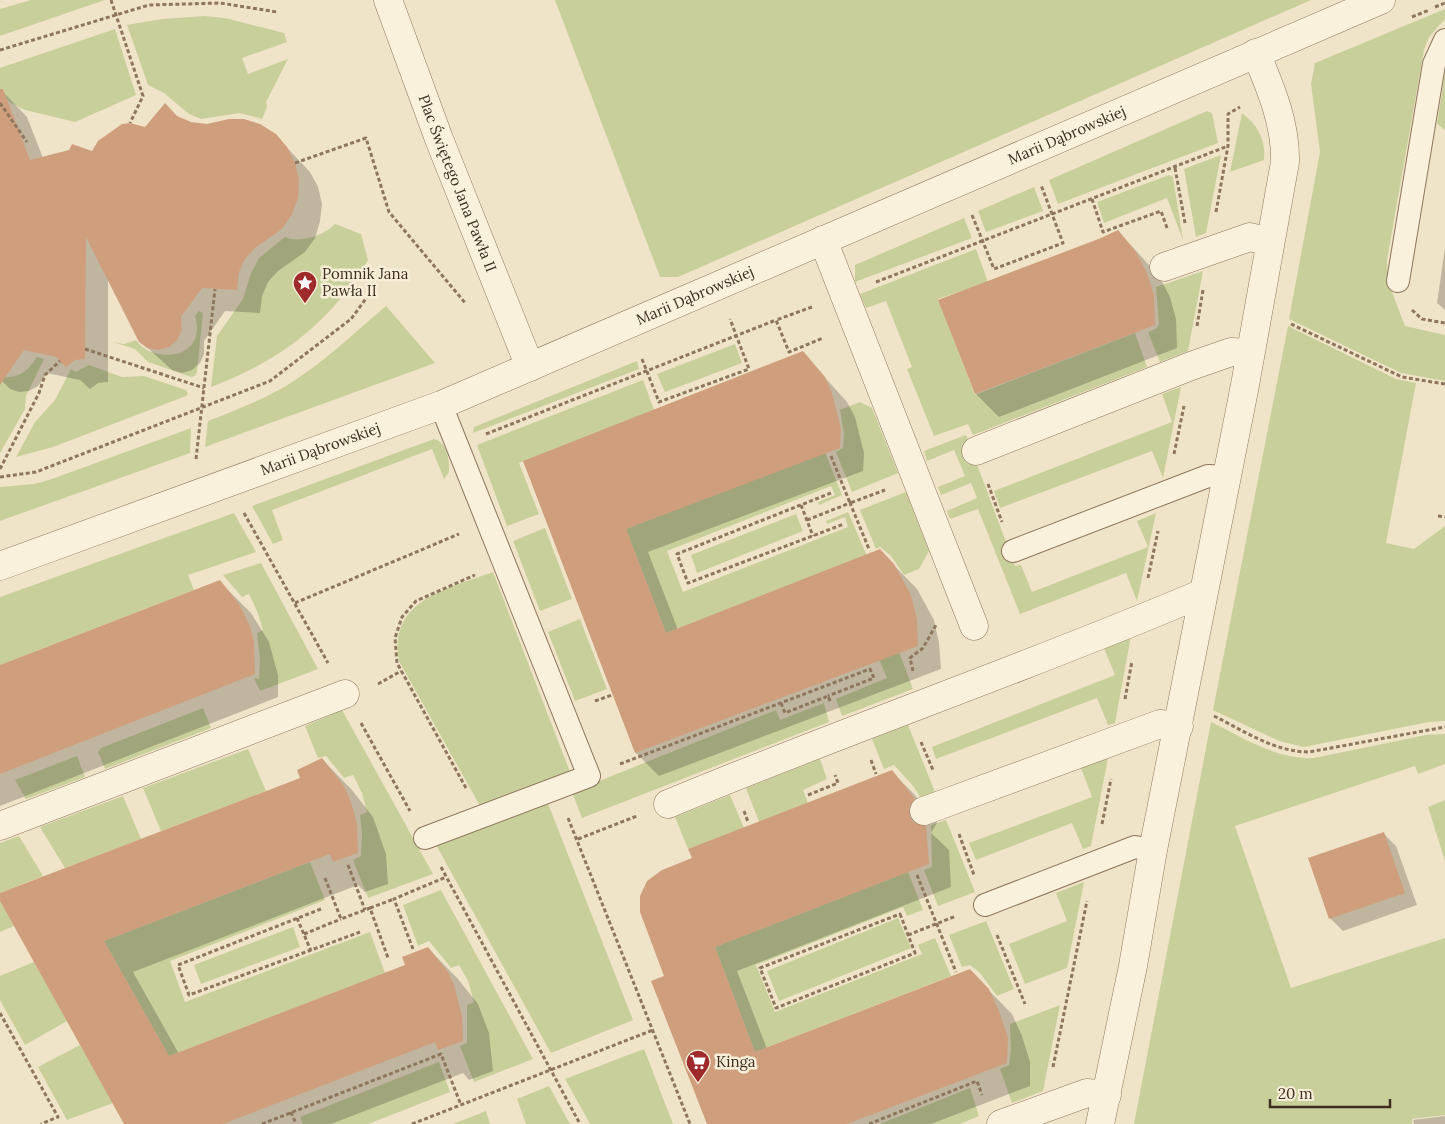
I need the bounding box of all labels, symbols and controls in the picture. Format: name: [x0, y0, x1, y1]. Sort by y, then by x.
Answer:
street label: Plac Świętego Jana Pawła II: [414, 92, 501, 275]
street label: Marii Dąbrowskiej: [1005, 101, 1128, 169]
street label: Marii Dąbrowskiej: [633, 261, 757, 329]
place label: Pomnik Jana Pawła II: [322, 264, 409, 300]
place icon: Pomnik Jana Pawła II: [292, 270, 318, 304]
street label: Marii Dąbrowskiej: [258, 418, 383, 479]
supermarket icon: Kinga: [685, 1049, 711, 1083]
place label: Kinga: [716, 1052, 756, 1071]
scale bar: [1270, 1076, 1390, 1108]
text: 20 m: [1278, 1084, 1313, 1103]

